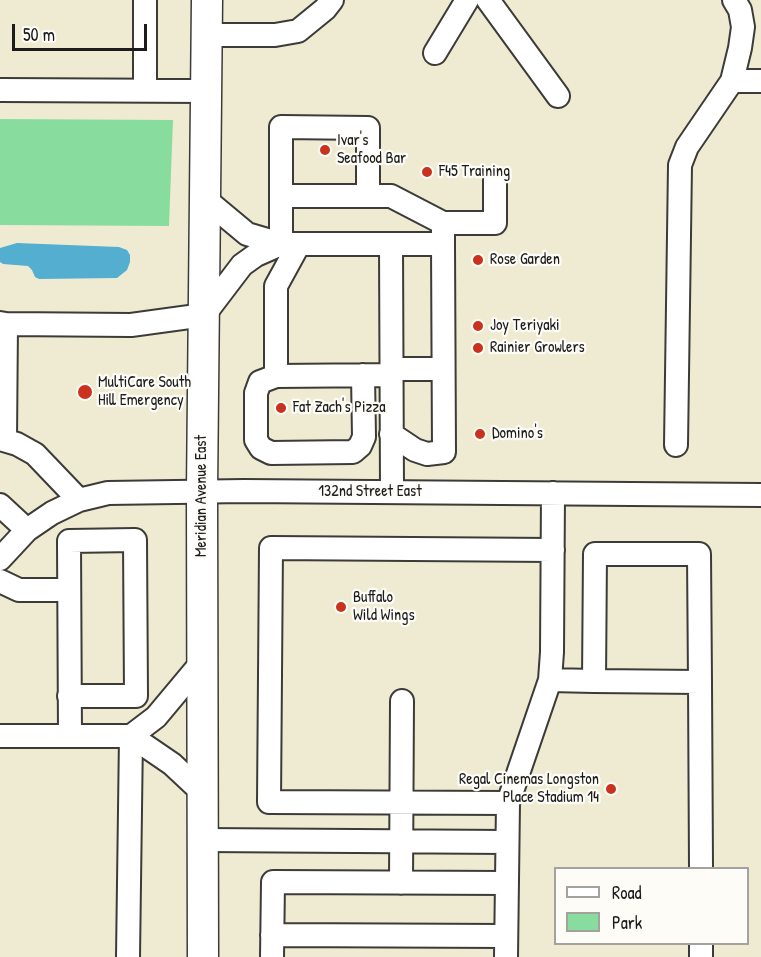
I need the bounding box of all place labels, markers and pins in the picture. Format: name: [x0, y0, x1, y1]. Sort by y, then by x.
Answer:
place label: Ivar's Seafood Bar: [337, 131, 406, 169]
marker: Ivar's Seafood Bar: [318, 143, 332, 157]
place label: F45 Training: [439, 162, 510, 182]
marker: F45 Training: [420, 165, 434, 179]
place label: Rose Garden: [490, 250, 560, 270]
marker: Rose Garden: [471, 253, 485, 267]
place label: Joy Teriyaki: [490, 316, 560, 336]
marker: Joy Teriyaki: [471, 319, 485, 333]
place label: Rainier Growlers: [490, 338, 585, 358]
marker: Rainier Growlers: [471, 341, 485, 355]
place label: MultiCare South Hill Emergency: [98, 373, 191, 411]
marker: MultiCare South Hill Emergency: [76, 383, 94, 401]
place label: Fat Zach's Pizza: [293, 398, 385, 418]
marker: Fat Zach's Pizza: [274, 401, 288, 415]
place label: Domino's: [492, 424, 543, 444]
marker: Domino's: [473, 427, 487, 441]
place label: Buffalo Wild Wings: [353, 588, 415, 626]
marker: Buffalo Wild Wings: [334, 600, 348, 614]
place label: Regal Cinemas Longston Place Stadium 14: [459, 770, 599, 808]
marker: Regal Cinemas Longston Place Stadium 14: [604, 782, 618, 796]

